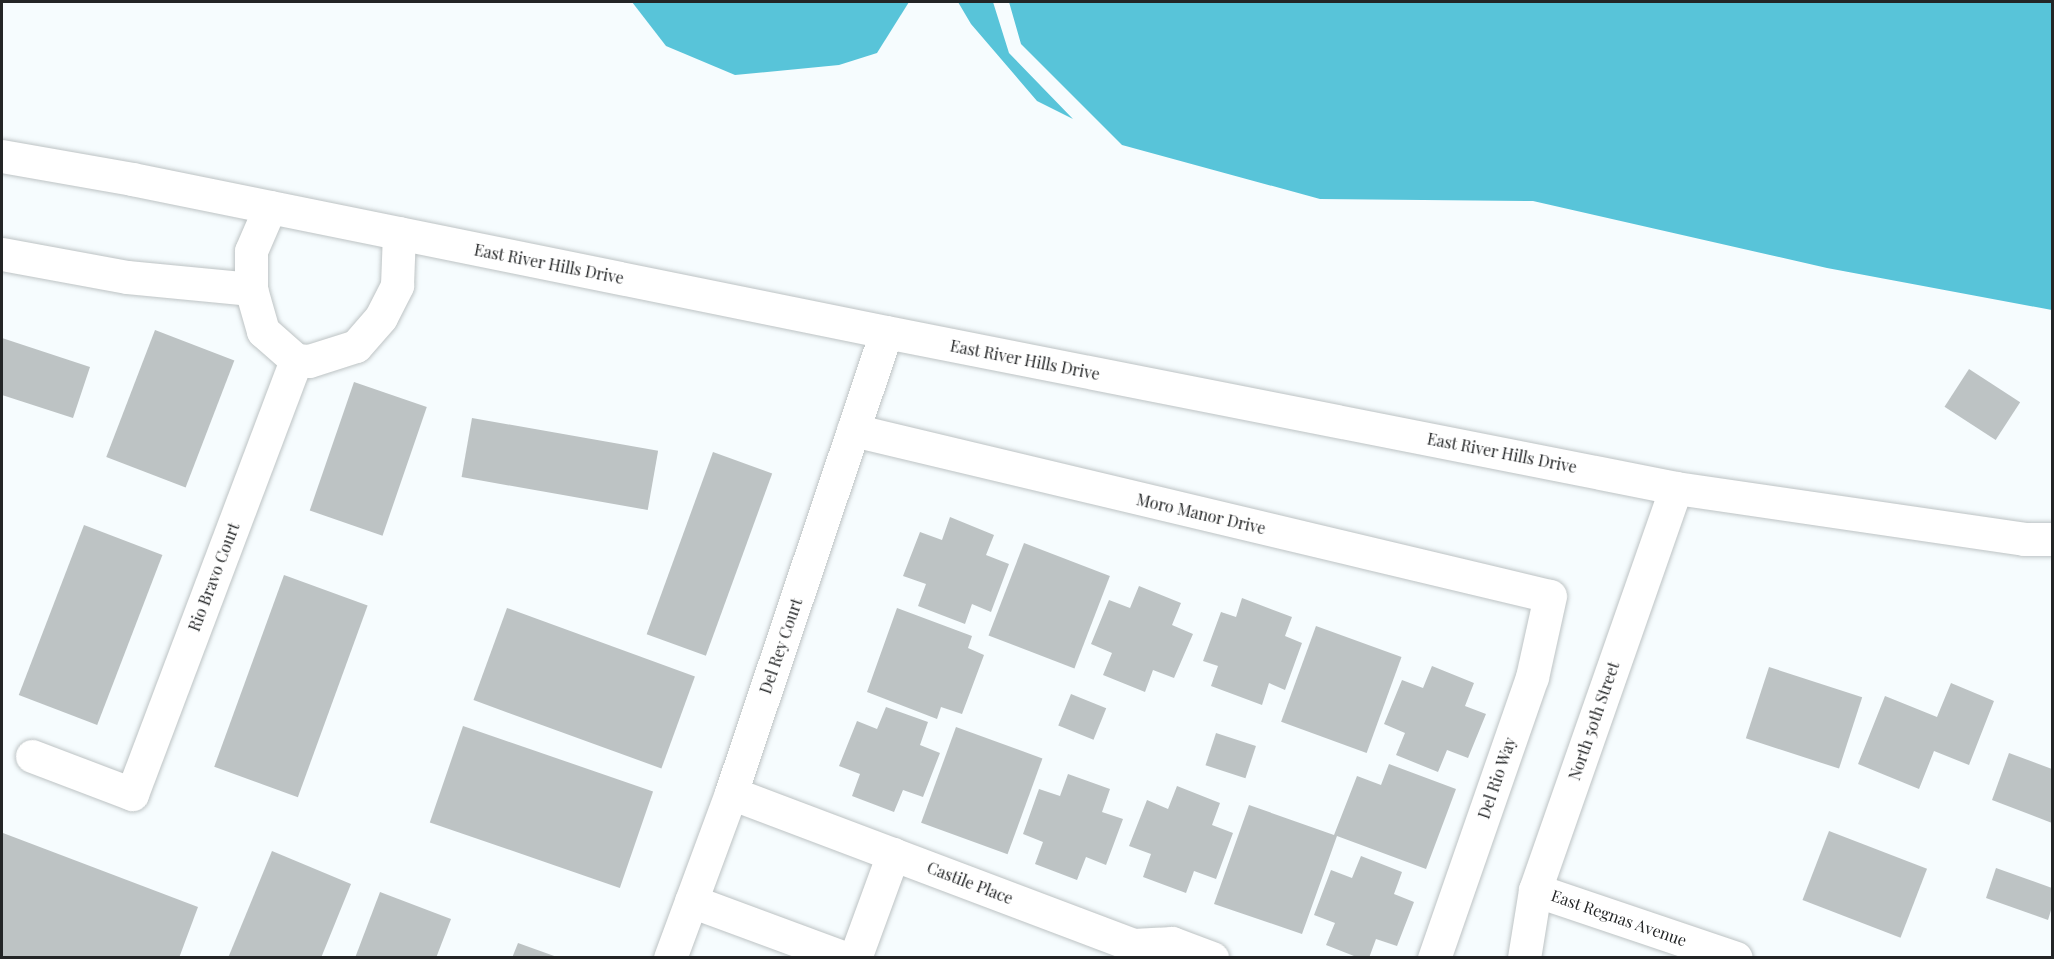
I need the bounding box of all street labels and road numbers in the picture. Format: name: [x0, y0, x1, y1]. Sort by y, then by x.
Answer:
street label: East River Hills Drive: [472, 240, 626, 288]
street label: East River Hills Drive: [948, 336, 1102, 384]
street label: East River Hills Drive: [1425, 429, 1579, 477]
street label: Moro Manor Drive: [1134, 490, 1268, 538]
street label: Rio Bravo Court: [184, 520, 244, 634]
street label: Del Rey Court: [756, 595, 806, 697]
street label: North 50th Street: [1565, 659, 1623, 783]
street label: Del Rio Way: [1474, 734, 1520, 822]
street label: Castile Place: [924, 858, 1016, 908]
street label: East Regnas Avenue: [1548, 886, 1690, 950]

